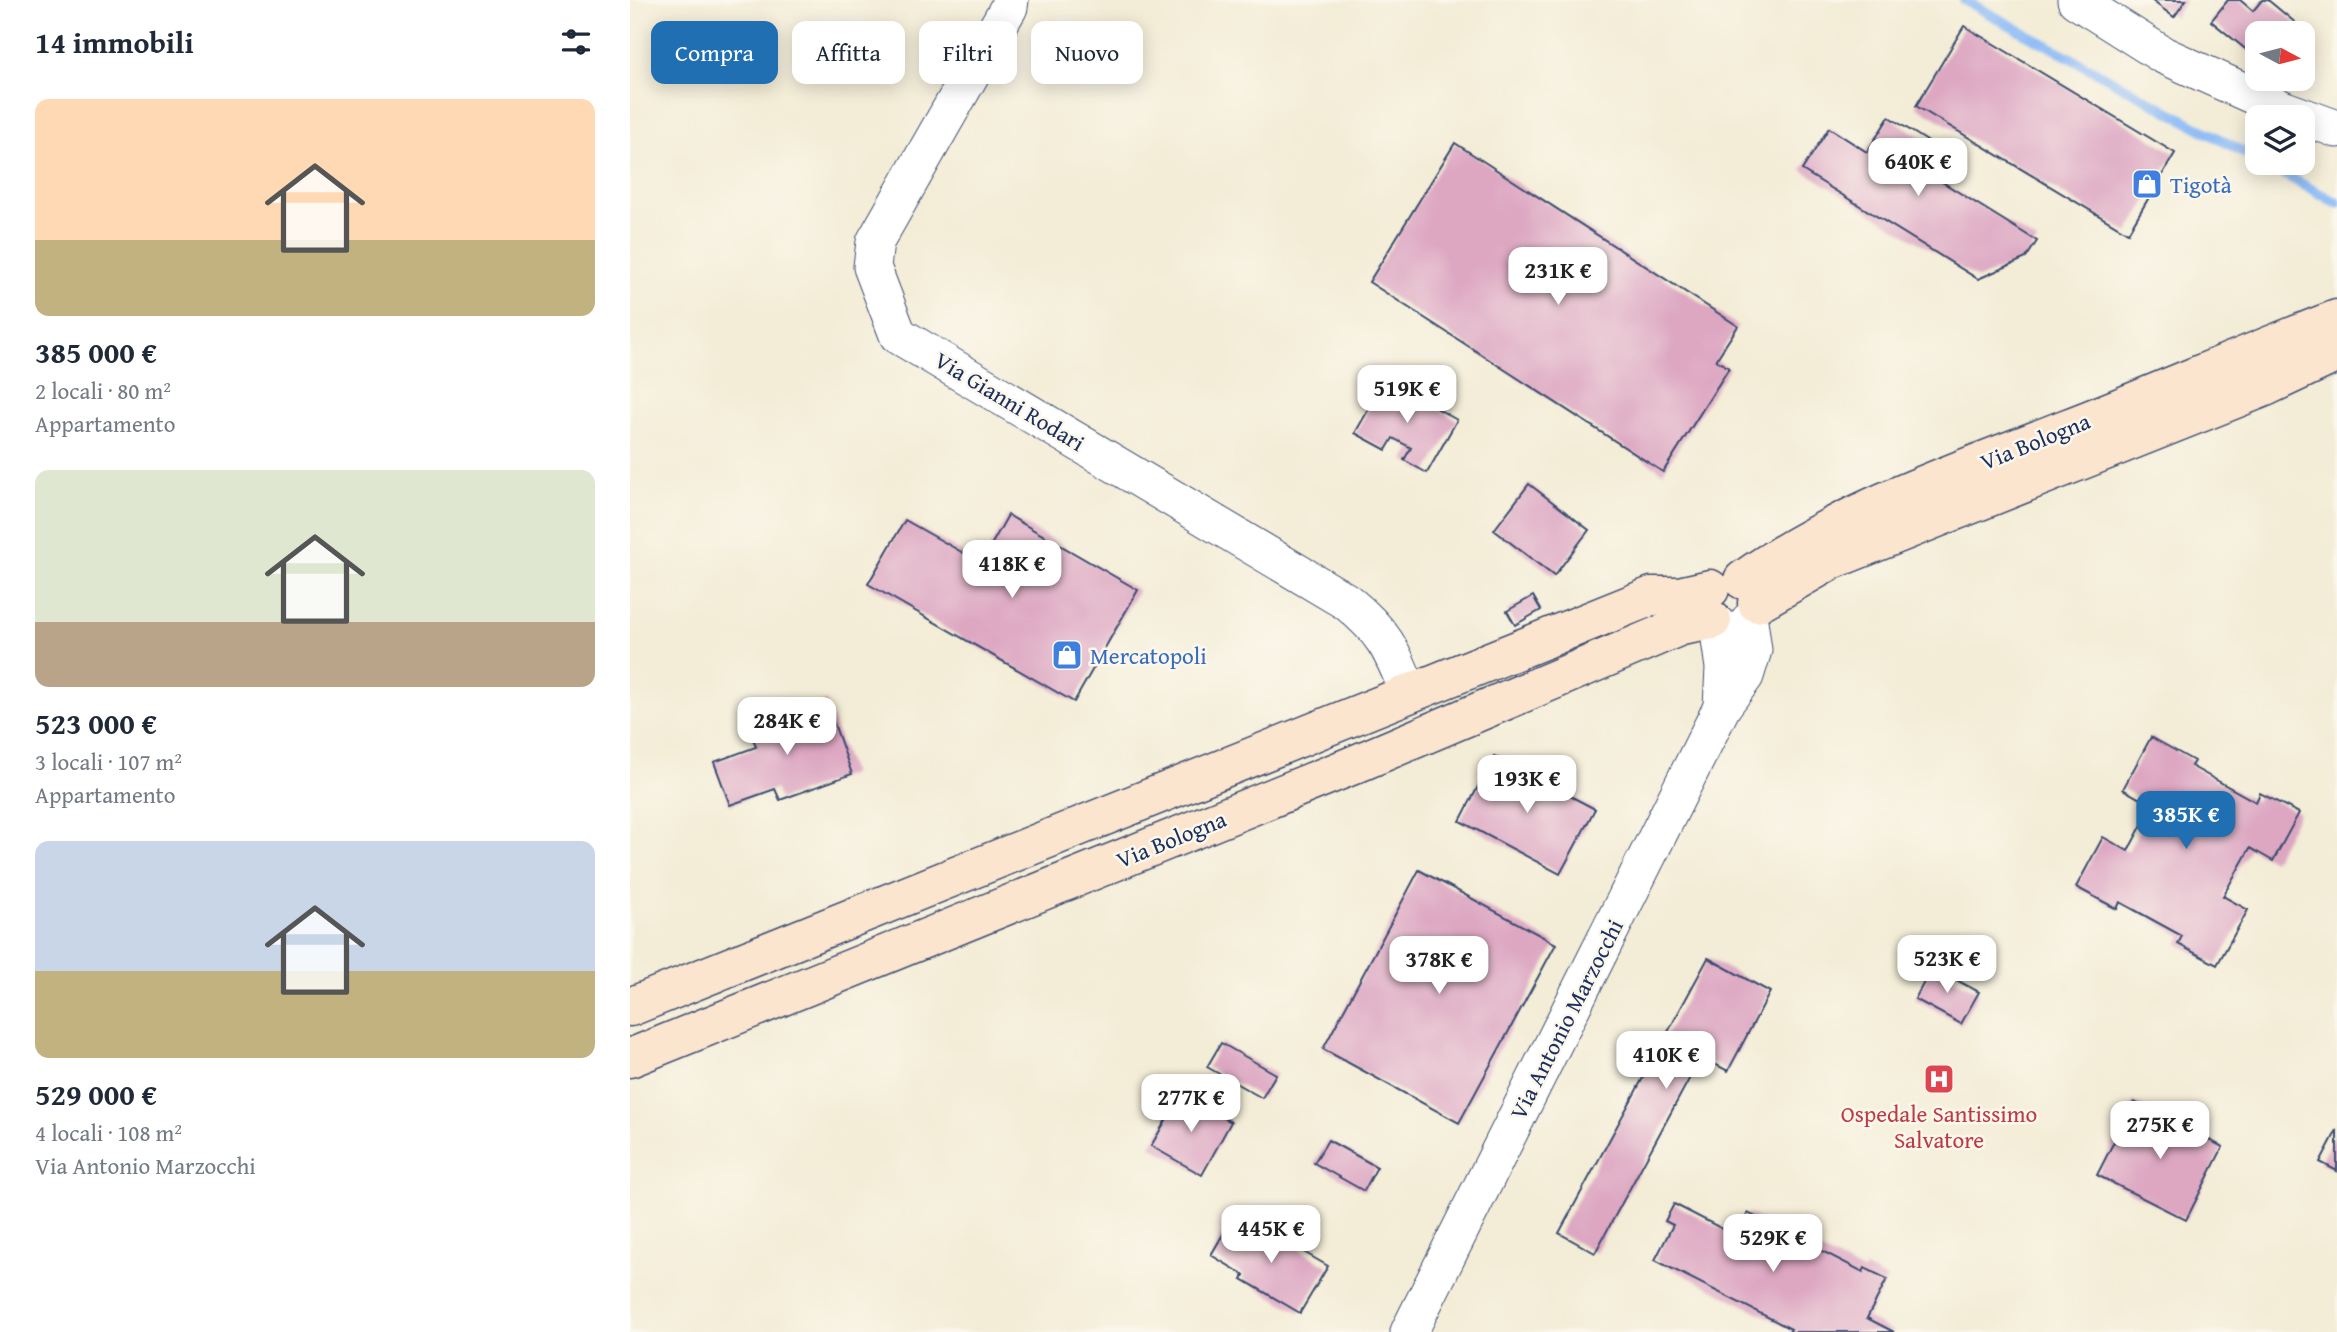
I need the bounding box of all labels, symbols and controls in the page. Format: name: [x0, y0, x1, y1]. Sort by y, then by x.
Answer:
text: 14 immobili: [35, 20, 194, 64]
chip: Compra: [651, 21, 778, 84]
chip: Affitta: [792, 21, 905, 84]
chip: Filtri: [919, 21, 1017, 84]
chip: Nuovo: [1031, 21, 1143, 84]
north arrow: [2245, 21, 2315, 91]
map controls: [2245, 21, 2315, 175]
icon: filters: [557, 23, 595, 61]
button: layers: [2245, 105, 2315, 175]
pin: 640K €: [1861, 138, 1975, 198]
text: 640K €: [1884, 144, 1952, 177]
icon: home: [252, 145, 378, 271]
shop icon: Tigotà: [2130, 167, 2164, 201]
place label: Tigotà: [2170, 168, 2232, 201]
pin: 231K €: [1501, 247, 1615, 307]
text: 231K €: [1524, 253, 1592, 286]
text: 385 000 €: [35, 330, 157, 374]
street label: Via Gianni Rodari: [929, 343, 1091, 459]
pin: 519K €: [1350, 366, 1464, 425]
text: 519K €: [1373, 371, 1441, 404]
text: 2 locali · 80 m²: [35, 374, 171, 407]
street label: Via Bologna: [1975, 404, 2095, 478]
text: Appartamento: [35, 407, 175, 440]
icon: home: [252, 516, 378, 642]
pin: 418K €: [955, 540, 1069, 600]
text: 418K €: [978, 546, 1046, 579]
shop icon: Mercatopoli: [1050, 638, 1084, 672]
place label: Mercatopoli: [1090, 639, 1207, 672]
pin: 284K €: [730, 698, 844, 757]
text: 523 000 €: [35, 701, 157, 745]
text: 284K €: [753, 703, 821, 736]
text: 3 locali · 107 m²: [35, 745, 182, 778]
pin: 193K €: [1470, 756, 1584, 815]
text: 193K €: [1493, 761, 1561, 794]
text: Appartamento: [35, 778, 175, 811]
pin: 385K €: [2129, 792, 2243, 851]
text: 385K €: [2152, 797, 2220, 830]
street label: Via Bologna: [1111, 802, 1231, 876]
icon: home: [252, 887, 378, 1013]
street label: Via Antonio Marzocchi: [1501, 913, 1631, 1125]
pin: 378K €: [1382, 936, 1496, 996]
pin: 523K €: [1890, 936, 2004, 995]
text: 523K €: [1913, 941, 1981, 974]
text: 378K €: [1405, 942, 1473, 975]
pin: 410K €: [1609, 1032, 1723, 1091]
text: 410K €: [1632, 1037, 1700, 1070]
hospital icon: Ospedale Santissimo Salvatore: [1922, 1062, 1956, 1096]
text: 529 000 €: [35, 1072, 157, 1116]
pin: 277K €: [1134, 1074, 1248, 1134]
text: 277K €: [1157, 1080, 1225, 1113]
place label: Ospedale Santissimo Salvatore: [1841, 1097, 2037, 1156]
pin: 275K €: [2103, 1102, 2217, 1161]
text: 275K €: [2126, 1107, 2194, 1140]
text: 4 locali · 108 m²: [35, 1116, 182, 1149]
text: Via Antonio Marzocchi: [35, 1149, 256, 1182]
pin: 445K €: [1214, 1206, 1328, 1265]
text: 445K €: [1237, 1211, 1305, 1244]
pin: 529K €: [1716, 1214, 1830, 1274]
text: 529K €: [1739, 1220, 1807, 1253]

